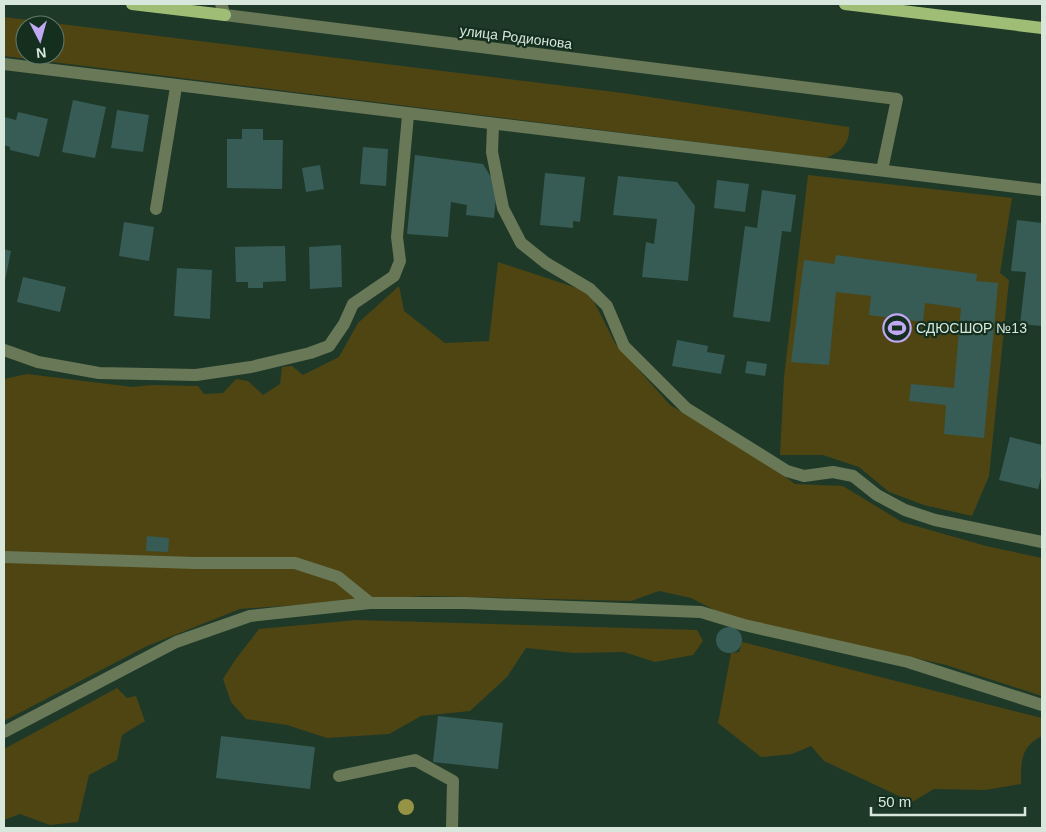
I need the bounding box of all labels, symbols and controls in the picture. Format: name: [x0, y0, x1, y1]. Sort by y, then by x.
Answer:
north arrow: [15, 15, 65, 65]
street label: улица Родионова: [459, 22, 573, 52]
text: N: [35, 44, 47, 61]
sports icon: СДЮСШОР №13: [882, 313, 912, 343]
place label: СДЮСШОР №13: [916, 320, 1027, 336]
scale bar: [871, 784, 1025, 816]
text: 50 m: [878, 793, 911, 810]

